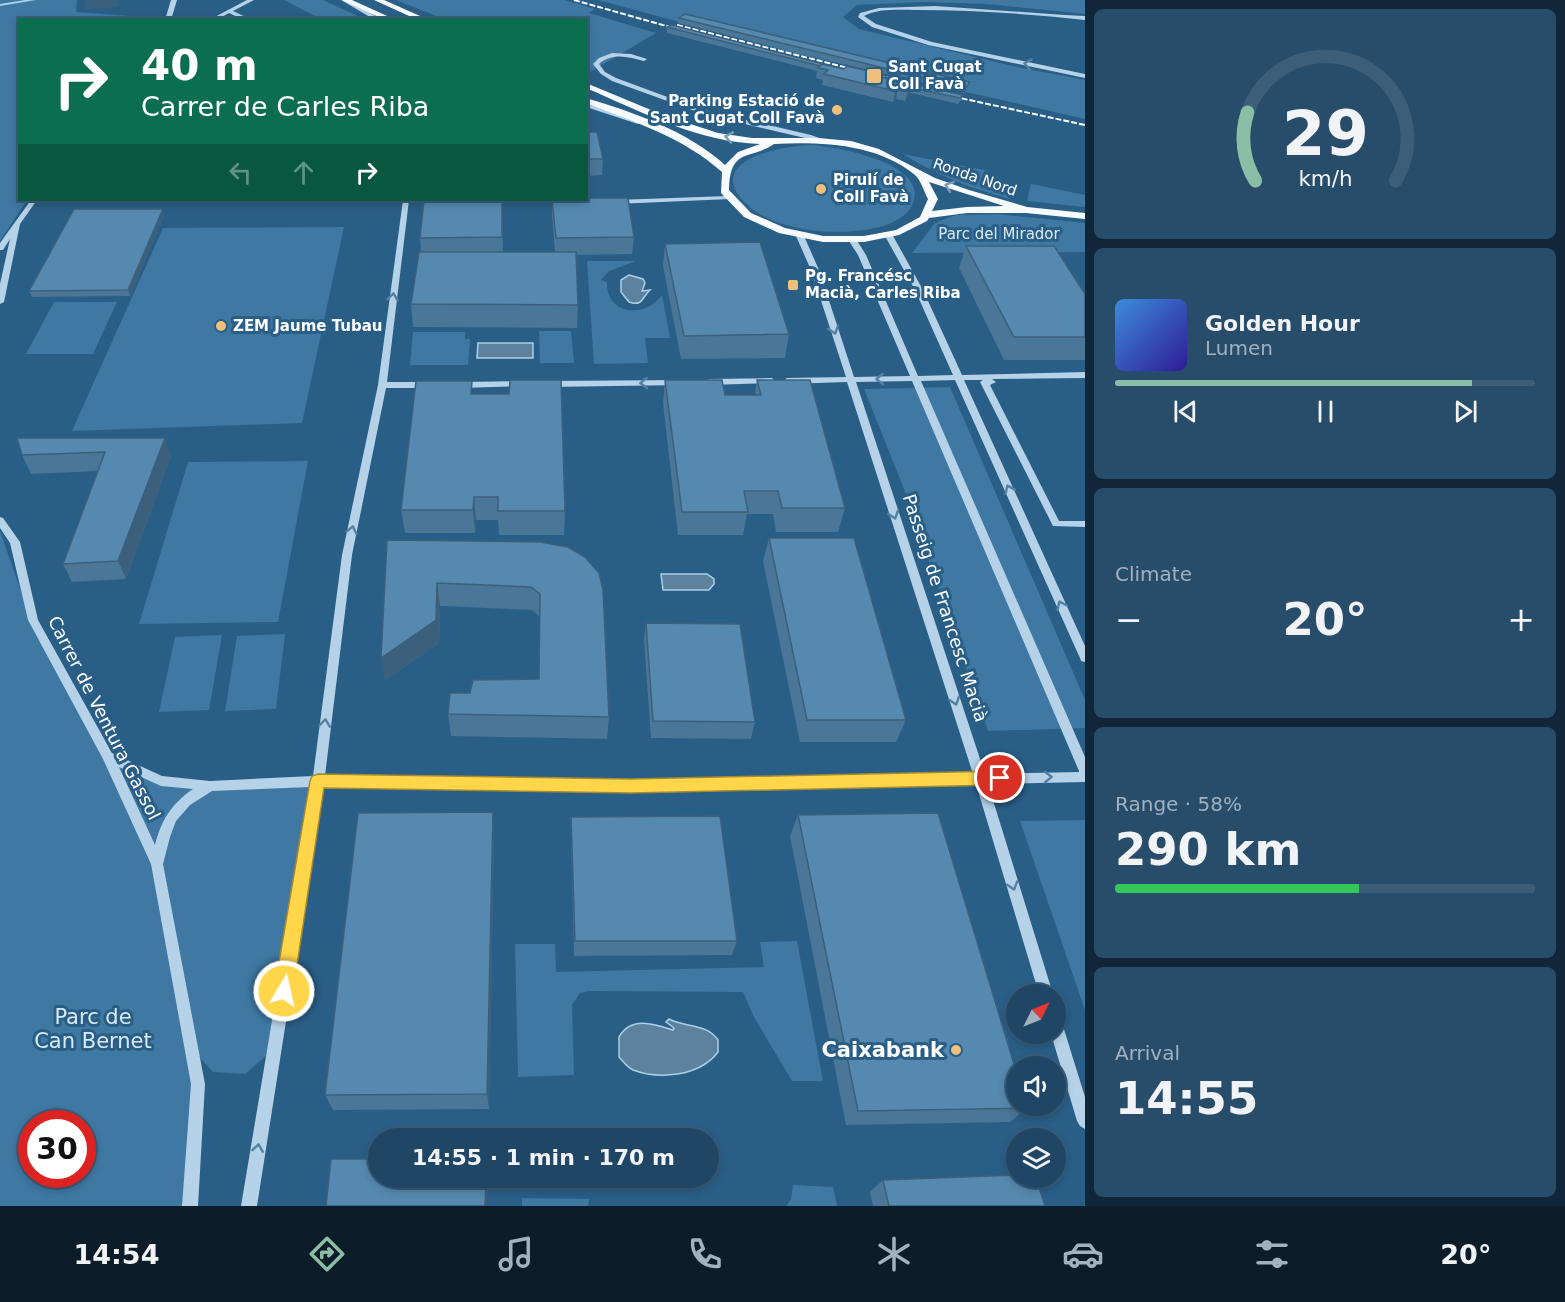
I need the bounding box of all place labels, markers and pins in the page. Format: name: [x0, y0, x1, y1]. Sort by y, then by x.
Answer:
place label: Sant Cugat Coll Favà: [888, 58, 982, 93]
marker: Sant Cugat Coll Favà: [865, 67, 883, 85]
place label: Parking Estació de Sant Cugat Coll Favà: [650, 92, 825, 127]
marker: Parking Estació de Sant Cugat Coll Favà: [830, 103, 844, 117]
place label: Pirulí de Coll Favà: [833, 171, 909, 206]
marker: Pirulí de Coll Favà: [814, 182, 828, 196]
place label: Pg. Francésc Macià, Carles Riba: [805, 267, 961, 302]
marker: Pg. Francésc Macià, Carles Riba: [786, 278, 800, 292]
place label: ZEM Jaume Tubau: [233, 317, 382, 335]
marker: ZEM Jaume Tubau: [214, 319, 228, 333]
pin: [974, 752, 1025, 803]
place label: Caixabank: [821, 1038, 945, 1062]
marker: Caixabank: [949, 1043, 963, 1057]

